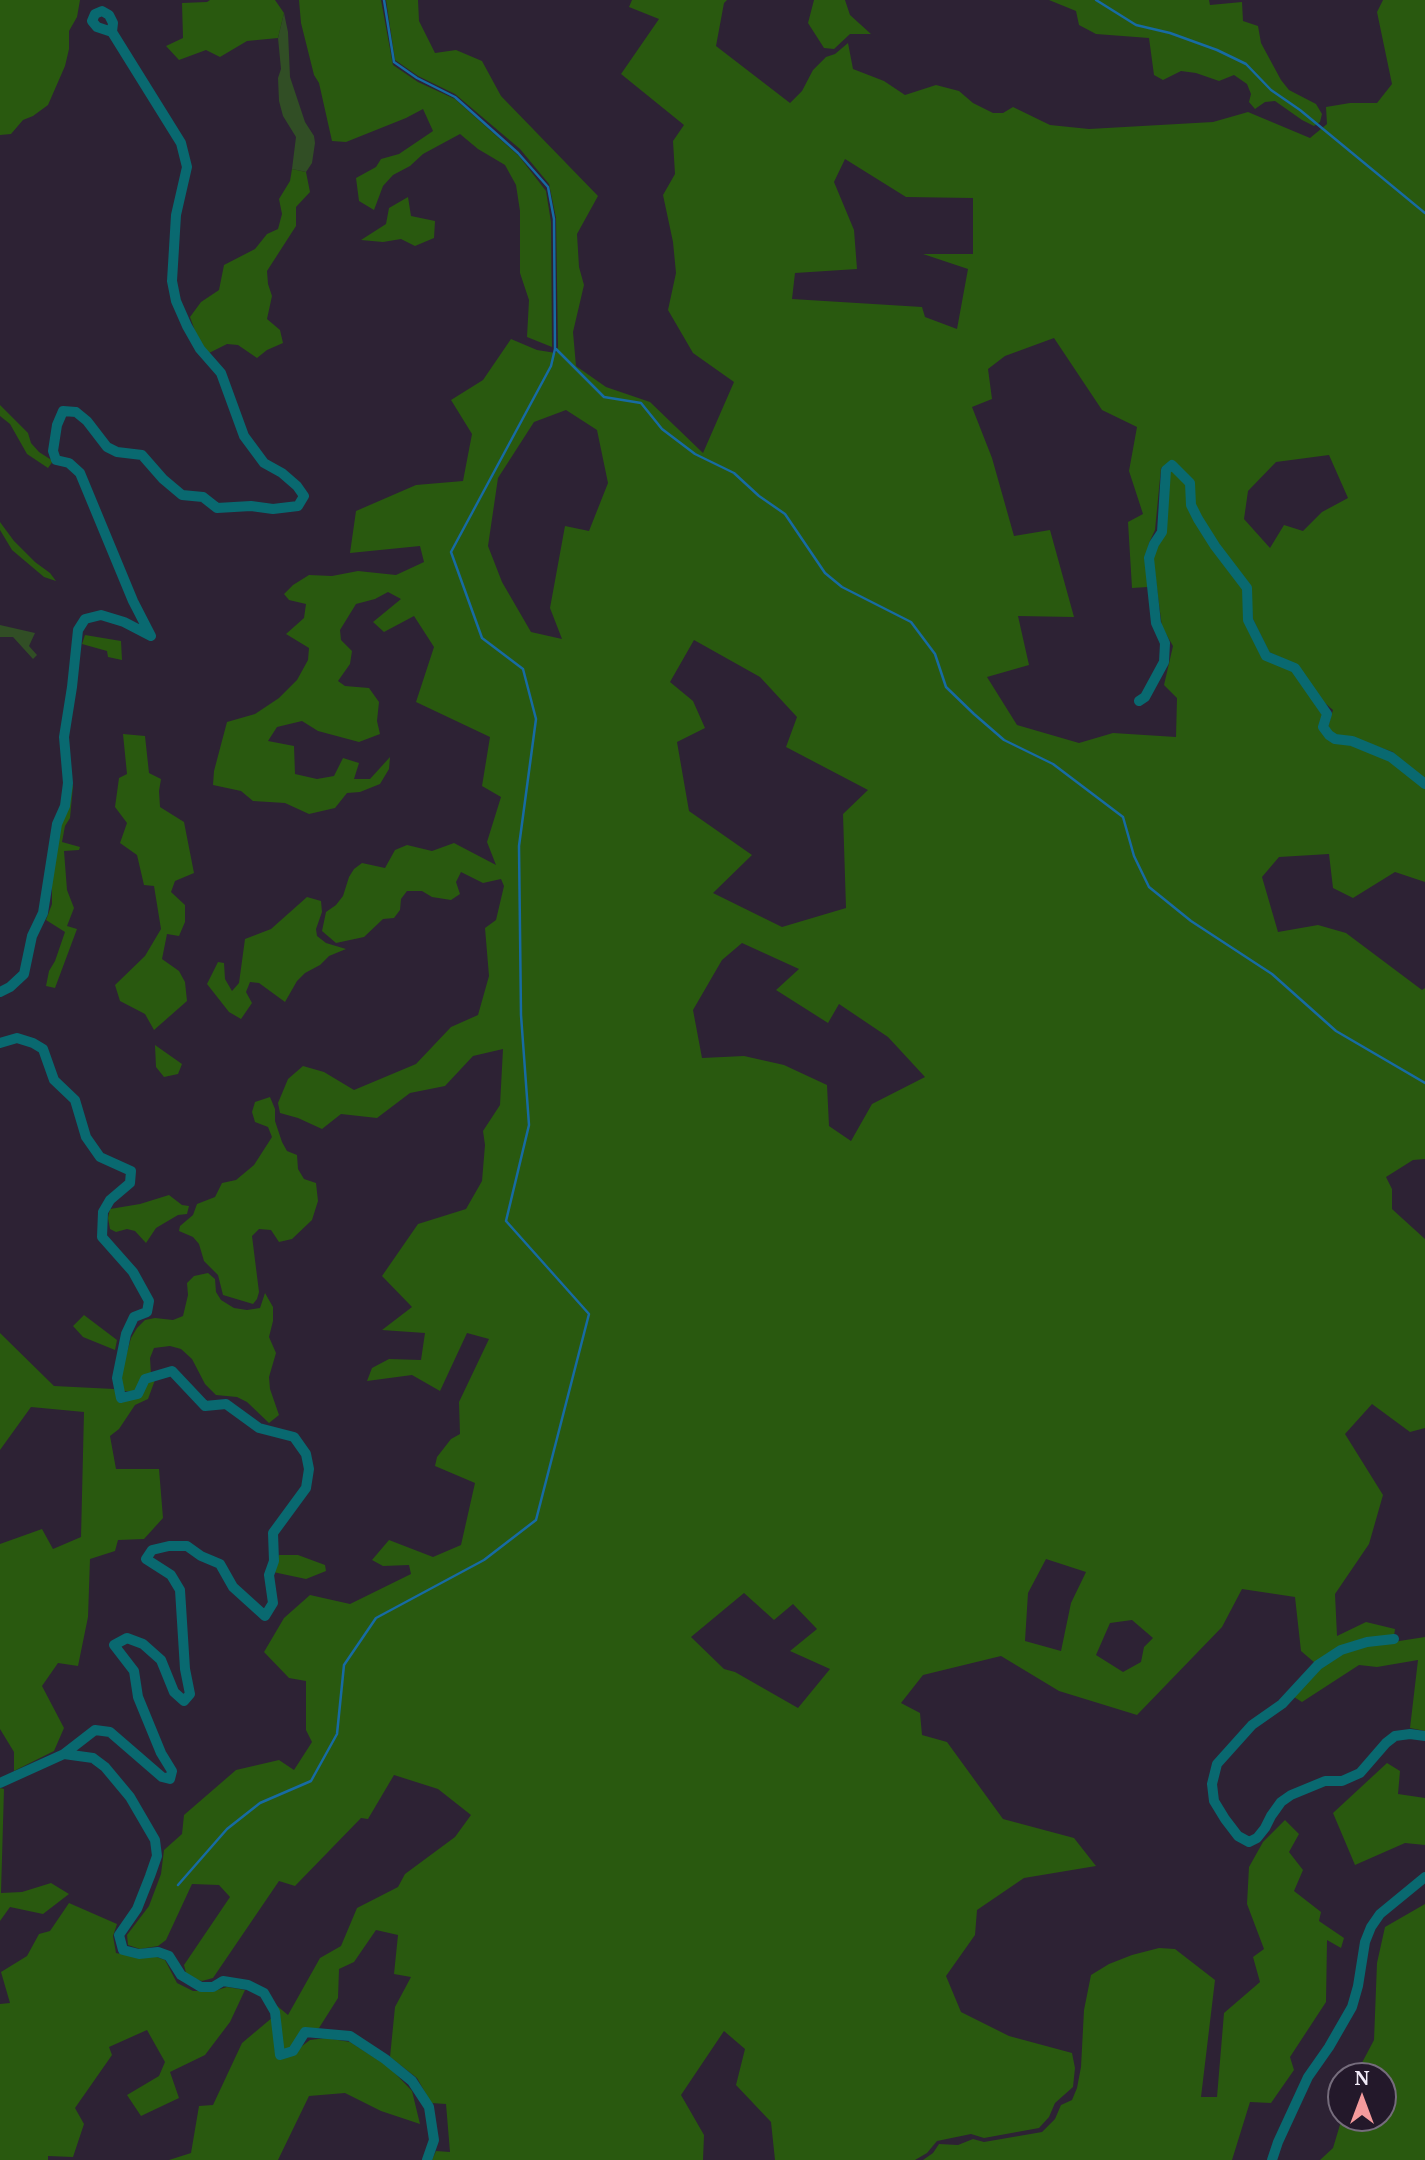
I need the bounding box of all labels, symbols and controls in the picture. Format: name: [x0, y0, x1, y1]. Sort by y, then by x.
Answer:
north arrow: [1327, 2062, 1397, 2132]
text: N: [1355, 2065, 1369, 2091]

